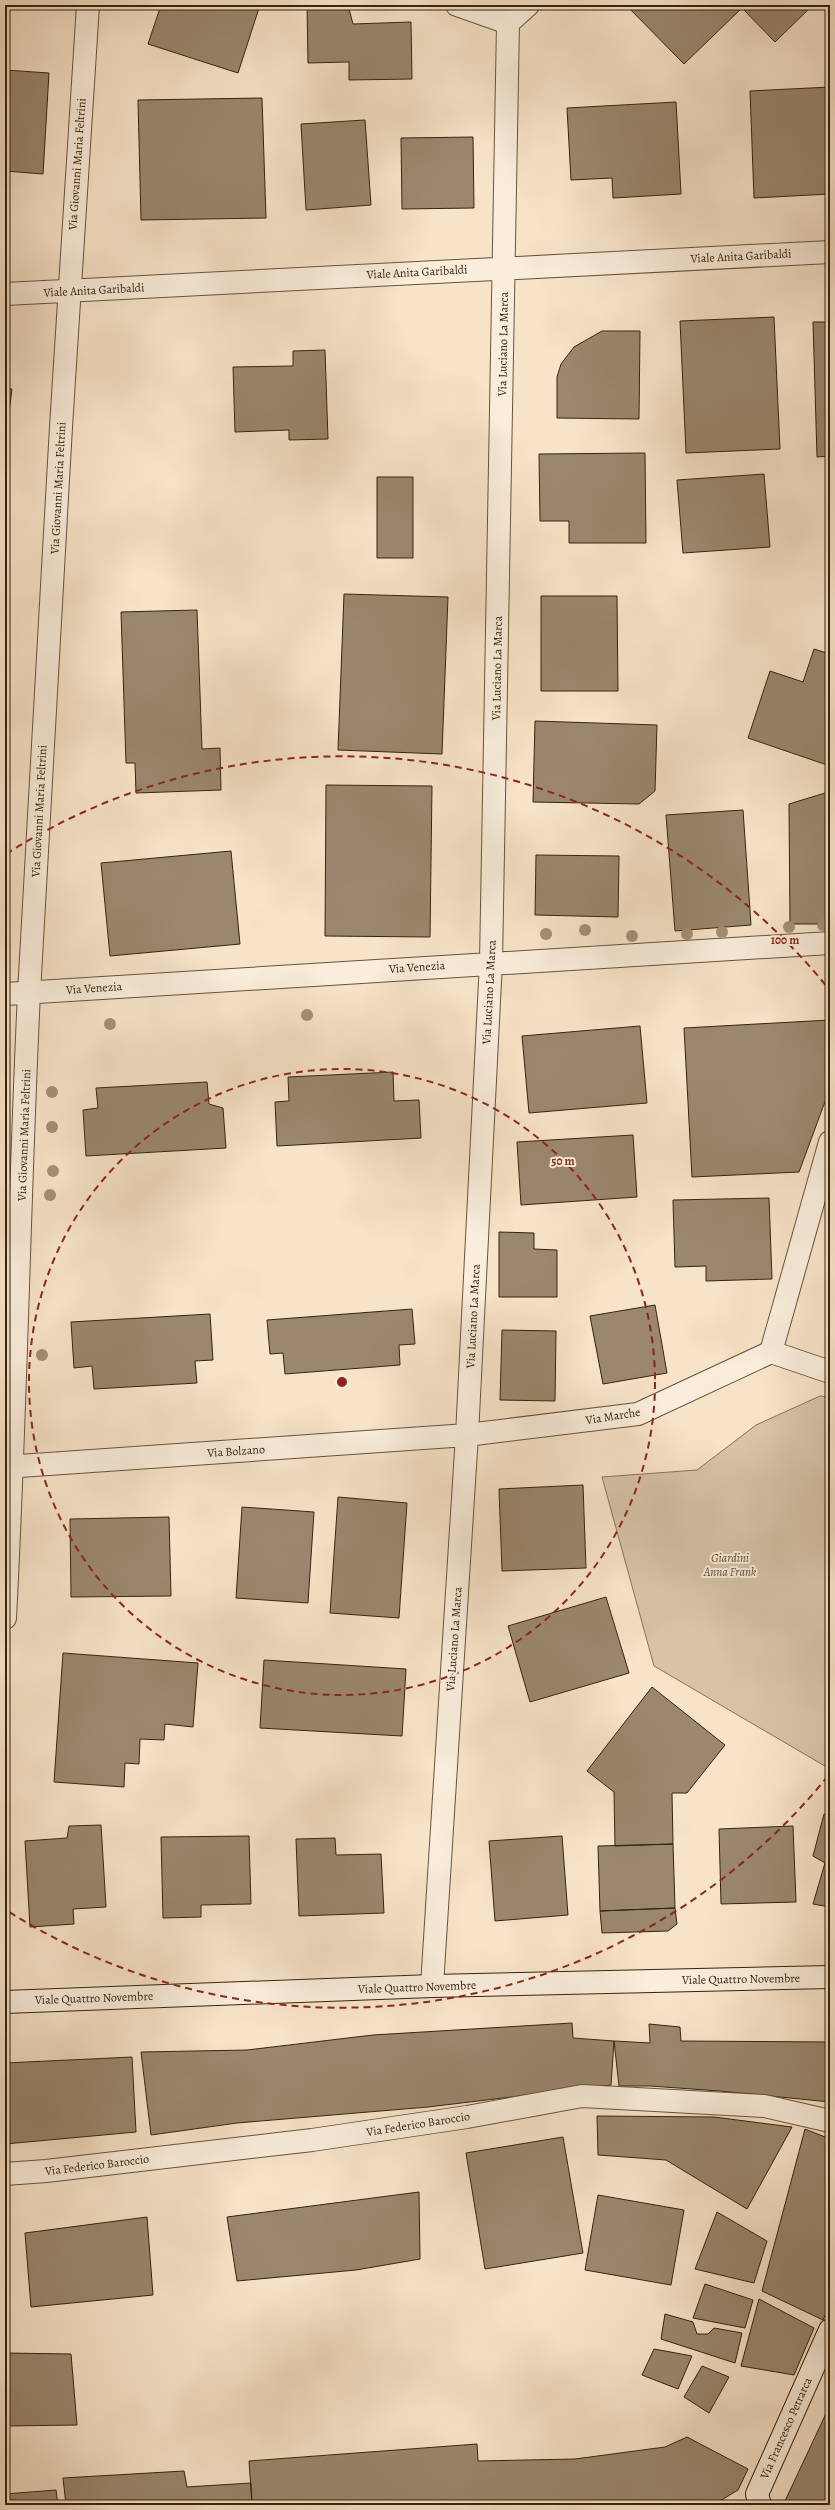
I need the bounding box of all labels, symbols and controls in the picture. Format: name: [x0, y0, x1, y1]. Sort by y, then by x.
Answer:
street label: Via Giovanni Maria Feltrini: [64, 98, 90, 231]
street label: Viale Anita Garibaldi: [689, 245, 792, 267]
street label: Viale Anita Garibaldi: [365, 261, 468, 283]
street label: Viale Anita Garibaldi: [42, 279, 145, 301]
street label: Via Luciano La Marca: [494, 291, 512, 397]
street label: Via Giovanni Maria Feltrini: [46, 422, 69, 555]
street label: Via Luciano La Marca: [488, 615, 506, 721]
street label: Via Giovanni Maria Feltrini: [27, 745, 50, 878]
text: 100 m: [771, 932, 799, 948]
street label: Via Luciano La Marca: [478, 939, 500, 1046]
street label: Via Venezia: [387, 957, 446, 977]
street label: Via Venezia: [64, 978, 123, 998]
street label: Via Giovanni Maria Feltrini: [14, 1069, 34, 1202]
text: 50 m: [551, 1153, 575, 1169]
street label: Via Luciano La Marca: [462, 1263, 484, 1370]
centre of rings: [335, 1375, 349, 1389]
street label: Via Marche: [584, 1404, 642, 1428]
street label: Via Bolzano: [206, 1441, 265, 1461]
park label: Giardini Anna Frank: [703, 1550, 757, 1580]
street label: Via Luciano La Marca: [442, 1586, 466, 1693]
street label: Viale Quattro Novembre: [681, 1970, 800, 1988]
street label: Viale Quattro Novembre: [357, 1977, 476, 1997]
street label: Viale Quattro Novembre: [34, 1988, 153, 2008]
street label: Via Federico Baroccio: [364, 2108, 471, 2140]
street label: Via Federico Baroccio: [43, 2151, 150, 2179]
street label: Via Francesco Petrarca: [756, 2374, 816, 2482]

